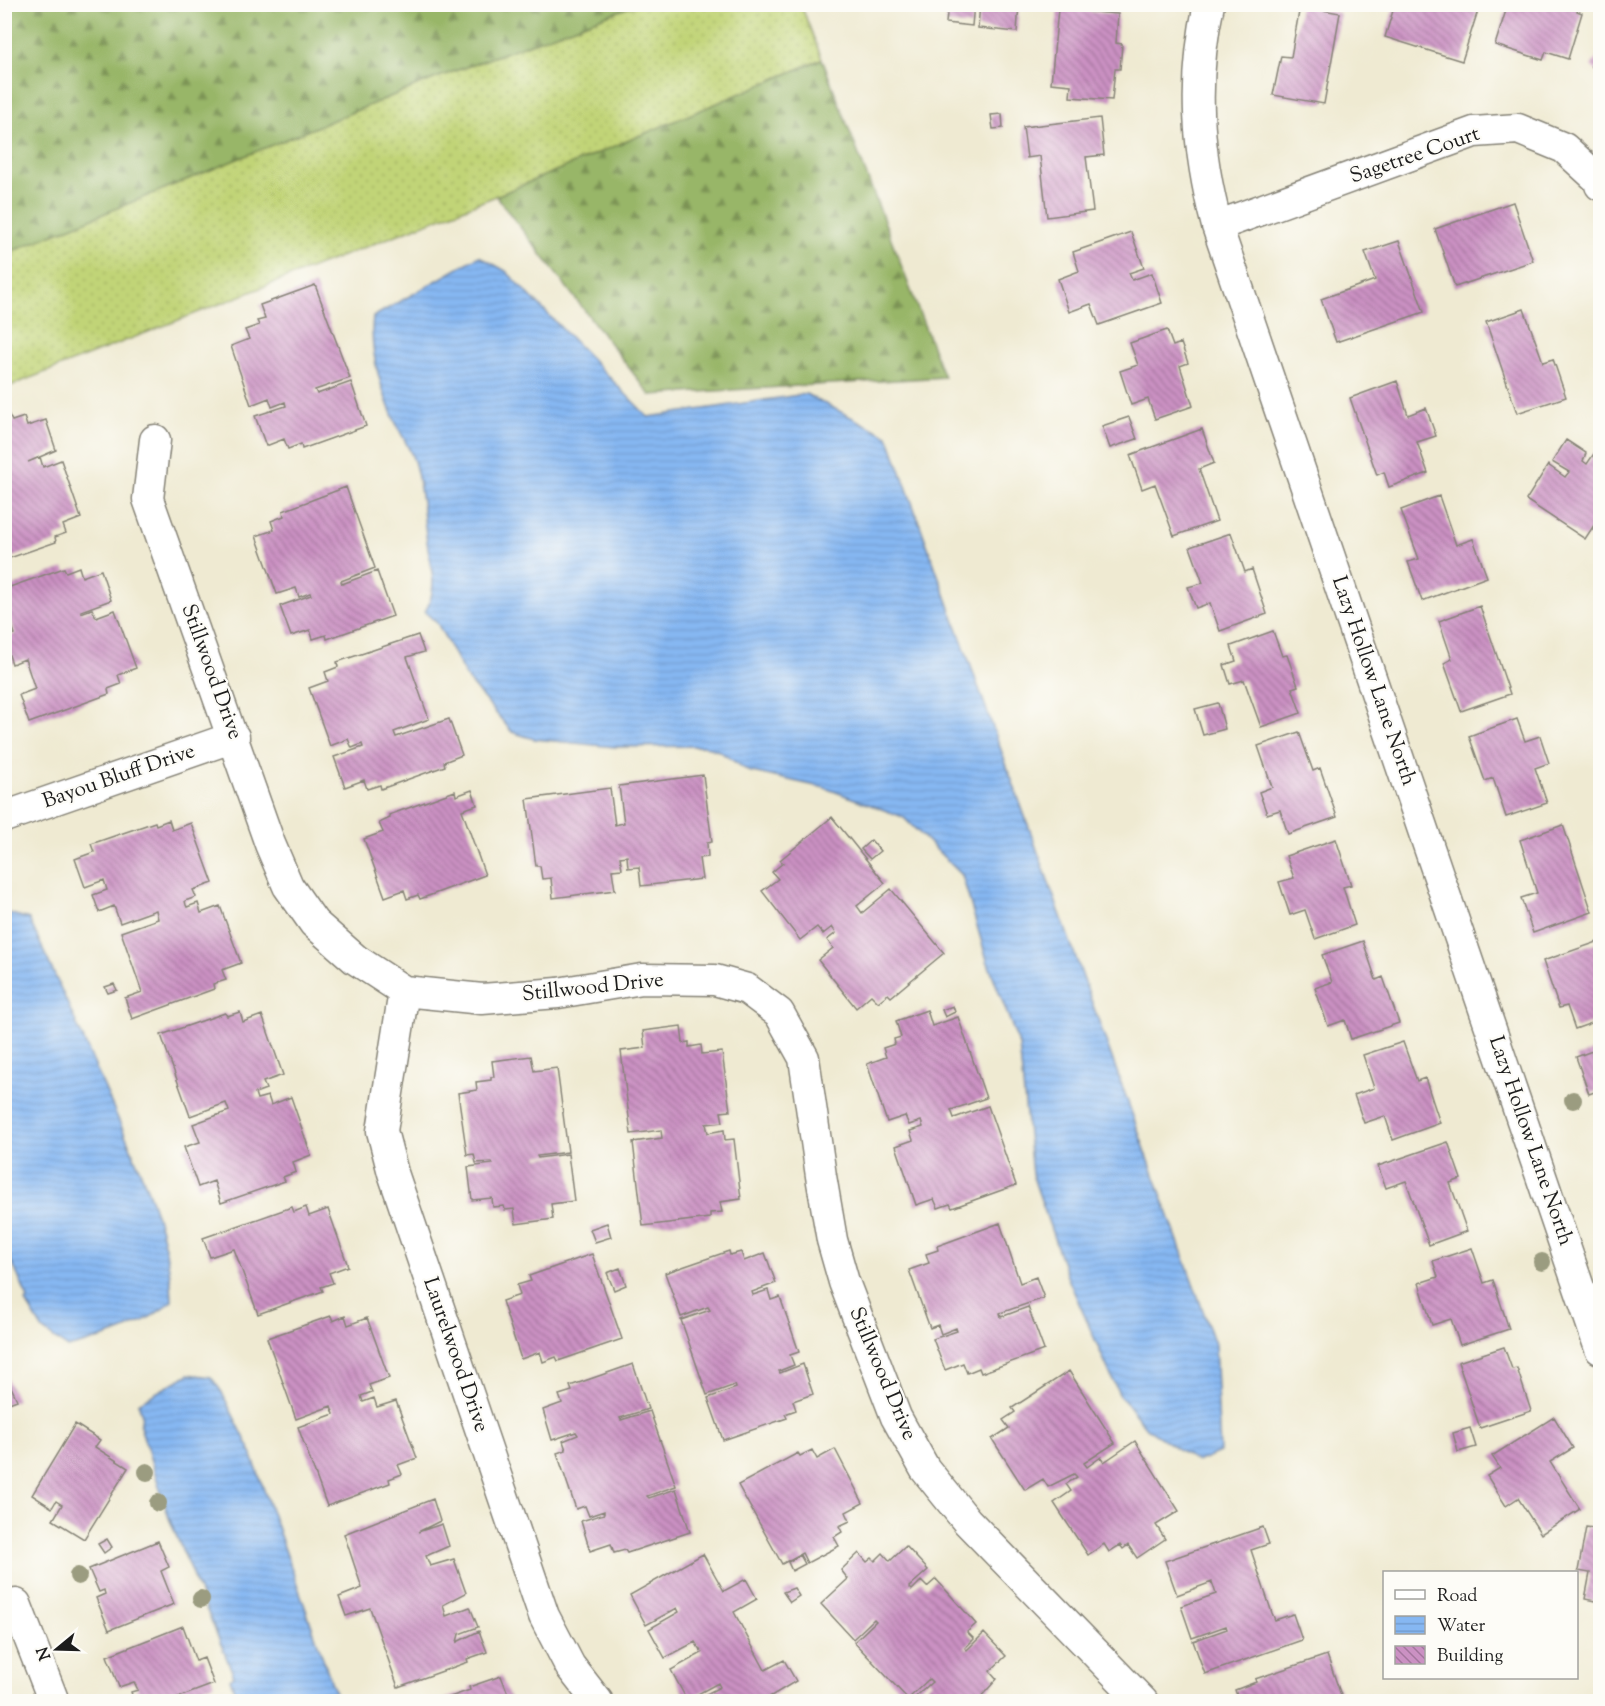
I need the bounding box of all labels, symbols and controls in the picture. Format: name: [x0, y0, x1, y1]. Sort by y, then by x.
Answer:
street label: Sagetree Court: [1346, 120, 1484, 192]
street label: Lazy Hollow Lane North: [1323, 572, 1423, 790]
street label: Stillwood Drive: [173, 600, 249, 744]
street label: Bayou Bluff Drive: [39, 737, 199, 817]
street label: Stillwood Drive: [521, 966, 665, 1010]
street label: Lazy Hollow Lane North: [1480, 1032, 1580, 1250]
street label: Laurelwood Drive: [414, 1273, 496, 1437]
street label: Stillwood Drive: [840, 1303, 924, 1445]
legend: [1383, 1571, 1578, 1679]
text: Road: [1437, 1584, 1477, 1610]
text: Water: [1437, 1614, 1486, 1640]
north arrow: [27, 1619, 87, 1679]
text: N: [32, 1643, 58, 1663]
text: Building: [1437, 1644, 1503, 1670]

